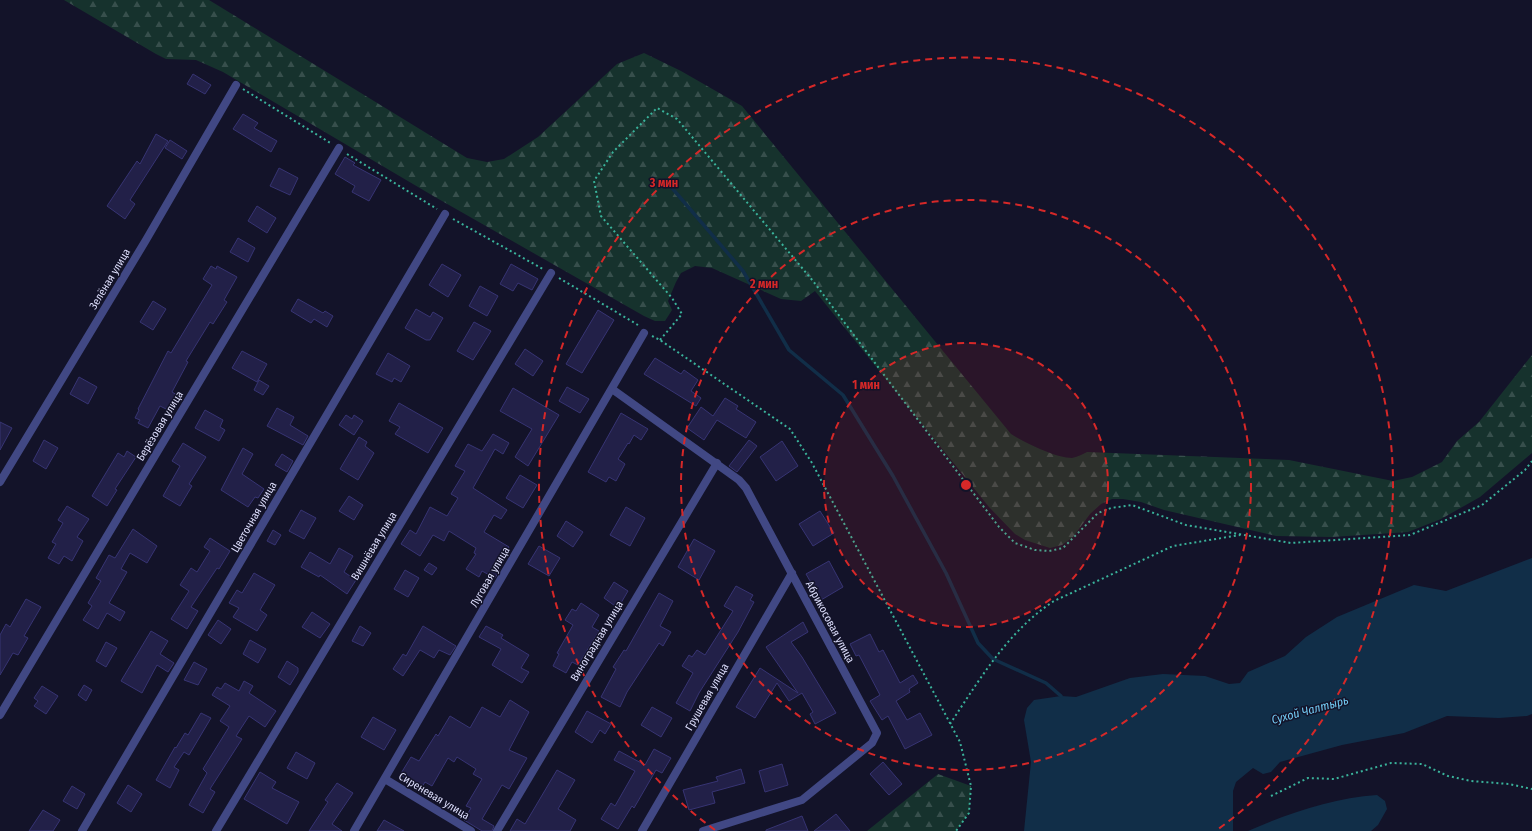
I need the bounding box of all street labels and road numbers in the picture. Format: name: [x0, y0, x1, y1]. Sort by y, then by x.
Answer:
street label: Зелёная улица: [87, 246, 133, 312]
street label: Берёзовая улица: [134, 389, 186, 463]
street label: Цветочная улица: [228, 479, 280, 555]
street label: Вишнёвая улица: [348, 509, 400, 583]
street label: Луговая улица: [467, 544, 513, 610]
street label: Абрикосовая улица: [803, 579, 857, 665]
street label: Виноградная улица: [568, 598, 626, 684]
street label: Грушевая улица: [682, 661, 732, 733]
street label: Сиреневая улица: [396, 770, 472, 822]

